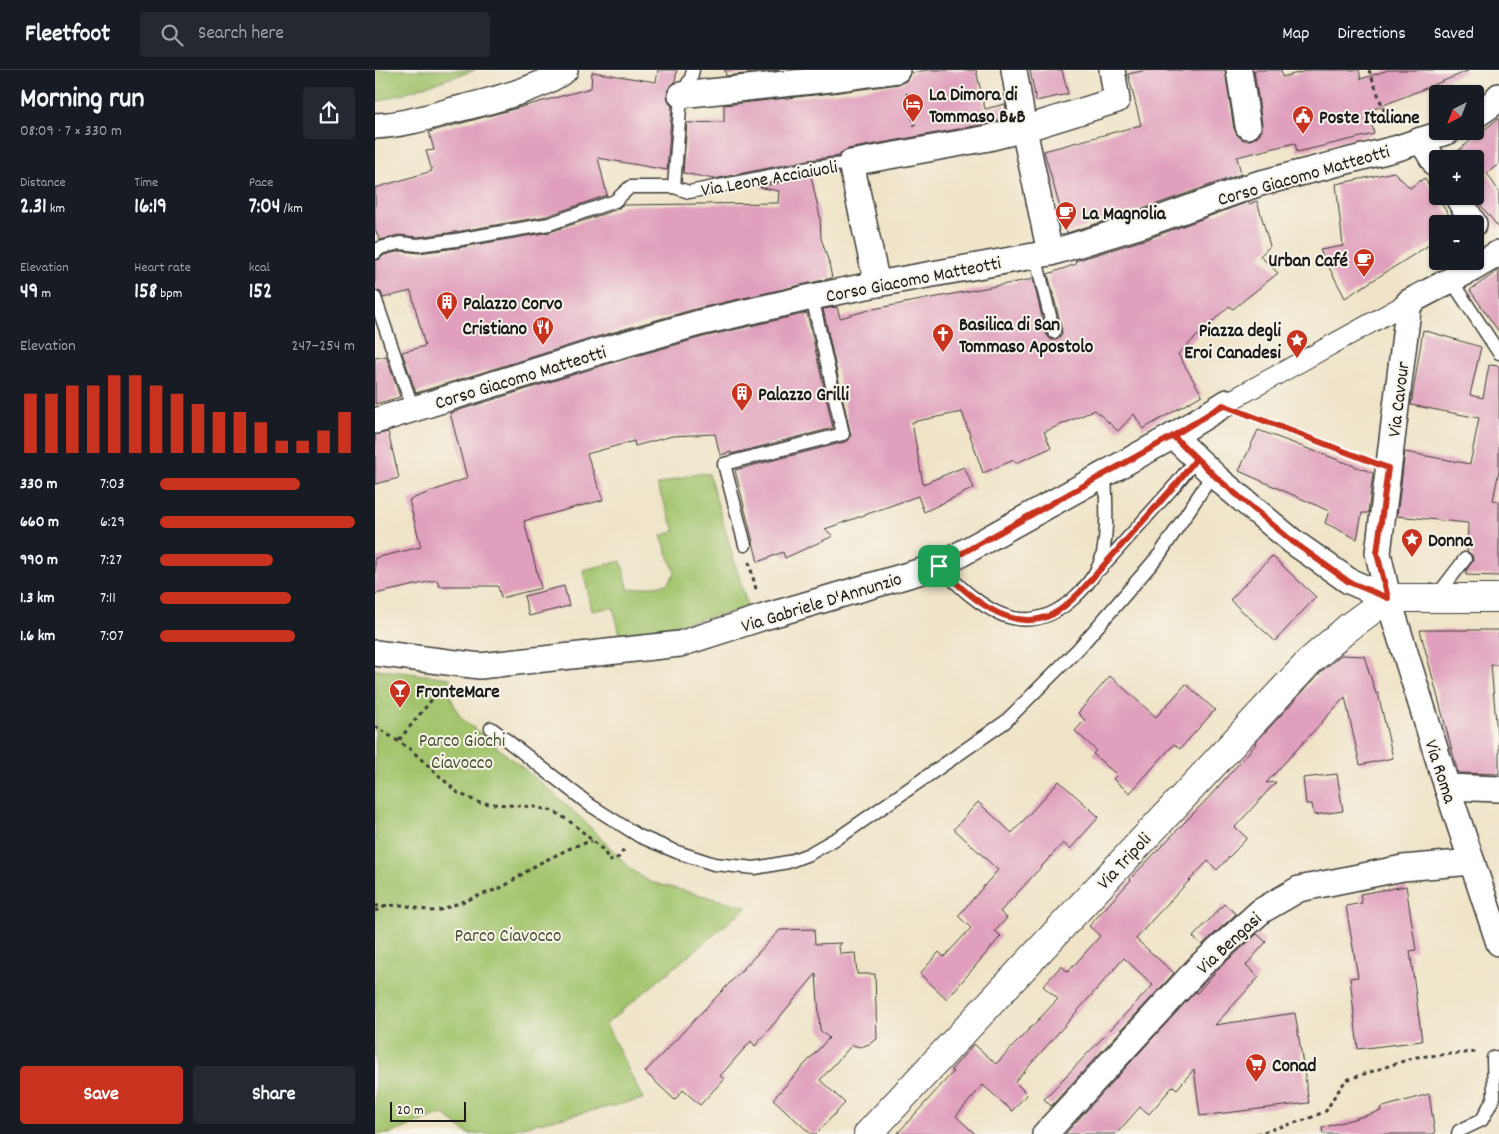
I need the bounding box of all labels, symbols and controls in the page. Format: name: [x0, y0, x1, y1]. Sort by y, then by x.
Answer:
search box: [140, 12, 490, 57]
text: Fleetfoot: [25, 18, 110, 52]
icon: search: [158, 21, 186, 49]
text: Search here: [198, 21, 284, 48]
text: Map: [1282, 22, 1309, 47]
text: Directions: [1337, 22, 1406, 47]
text: Saved: [1434, 22, 1474, 47]
text: Morning run: [20, 81, 144, 121]
place label: La Dimora di Tommaso B&B: [929, 83, 1026, 132]
north arrow: [1429, 85, 1484, 140]
map controls: [1429, 85, 1484, 270]
button: share: [303, 87, 355, 139]
hotel icon: La Dimora di Tommaso B&B: [901, 92, 925, 123]
public building icon: Poste Italiane: [1291, 104, 1315, 135]
place label: Poste Italiane: [1319, 106, 1420, 133]
text: 08:09 · 7 × 330 m: [20, 120, 122, 143]
street label: Corso Giacomo Matteotti: [1215, 140, 1394, 215]
button: +: [1429, 150, 1484, 205]
street label: Via Leone Acciaiuoli: [699, 155, 840, 206]
text: Distance: [20, 173, 66, 193]
text: Time: [134, 173, 158, 193]
text: Pace: [249, 173, 273, 193]
text: 2.31: [20, 193, 47, 223]
text: 16:19: [134, 193, 167, 223]
text: 7:04: [249, 193, 280, 223]
text: km: [47, 199, 65, 219]
text: /km: [280, 199, 303, 219]
cafe icon: La Magnolia: [1054, 200, 1078, 231]
place label: La Magnolia: [1082, 202, 1167, 229]
button: −: [1429, 215, 1484, 270]
cafe icon: Urban Café: [1352, 247, 1376, 278]
place label: Urban Café: [1268, 249, 1348, 276]
street label: Corso Giacomo Matteotti: [824, 251, 1004, 312]
text: Elevation: [20, 258, 69, 278]
text: Heart rate: [134, 258, 191, 278]
text: kcal: [249, 258, 270, 278]
text: 49: [20, 278, 38, 308]
text: 158: [134, 278, 157, 308]
text: 152: [249, 278, 272, 308]
text: m: [38, 284, 51, 304]
text: bpm: [157, 284, 182, 304]
building icon: Palazzo Corvo: [435, 290, 459, 321]
place label: Palazzo Corvo: [463, 292, 563, 319]
place label: Basilica di San Tommaso Apostolo: [959, 313, 1094, 362]
restaurant icon: Cristiano: [531, 315, 555, 346]
place label: Cristiano: [462, 317, 528, 344]
place label: Piazza degli Eroi Canadesi: [1184, 319, 1282, 368]
church icon: Basilica di San Tommaso Apostolo: [931, 322, 955, 353]
place icon: Piazza degli Eroi Canadesi: [1285, 328, 1309, 359]
text: Elevation: [20, 335, 76, 358]
text: 247–254 m: [292, 335, 355, 358]
street label: Corso Giacomo Matteotti: [432, 340, 611, 418]
street label: Via Cavour: [1382, 360, 1418, 439]
building icon: Palazzo Grilli: [730, 381, 754, 412]
place label: Palazzo Grilli: [758, 383, 849, 410]
text: 330 m: [20, 473, 58, 496]
text: 7:03: [100, 473, 125, 496]
text: 660 m: [20, 511, 59, 534]
text: 6:29: [100, 511, 125, 534]
place icon: Donna: [1400, 527, 1424, 558]
place label: Donna: [1428, 529, 1474, 556]
pin: [918, 545, 960, 587]
text: 990 m: [20, 549, 58, 572]
text: 7:27: [100, 549, 122, 572]
icon: arrive: [925, 552, 953, 580]
street label: Via Gabriele D'Annunzio: [739, 567, 906, 642]
text: 1.3 km: [20, 587, 54, 610]
text: 7:11: [100, 587, 116, 610]
text: 1.6 km: [20, 625, 55, 648]
text: 7:07: [100, 625, 124, 648]
bar icon: FronteMare: [388, 678, 412, 709]
place label: FronteMare: [416, 680, 500, 707]
park label: Parco Giochi Ciavocco: [419, 729, 506, 778]
street label: Via Roma: [1416, 737, 1462, 808]
street label: Via Tripoli: [1092, 827, 1159, 897]
street label: Via Bengasi: [1192, 907, 1269, 982]
park label: Parco Ciavocco: [455, 924, 561, 951]
supermarket icon: Conad: [1244, 1052, 1268, 1083]
place label: Conad: [1272, 1054, 1317, 1081]
button: Save: [20, 1066, 183, 1124]
button: Share: [193, 1066, 355, 1124]
scale bar: [390, 1099, 466, 1122]
text: 20 m: [397, 1101, 424, 1121]

